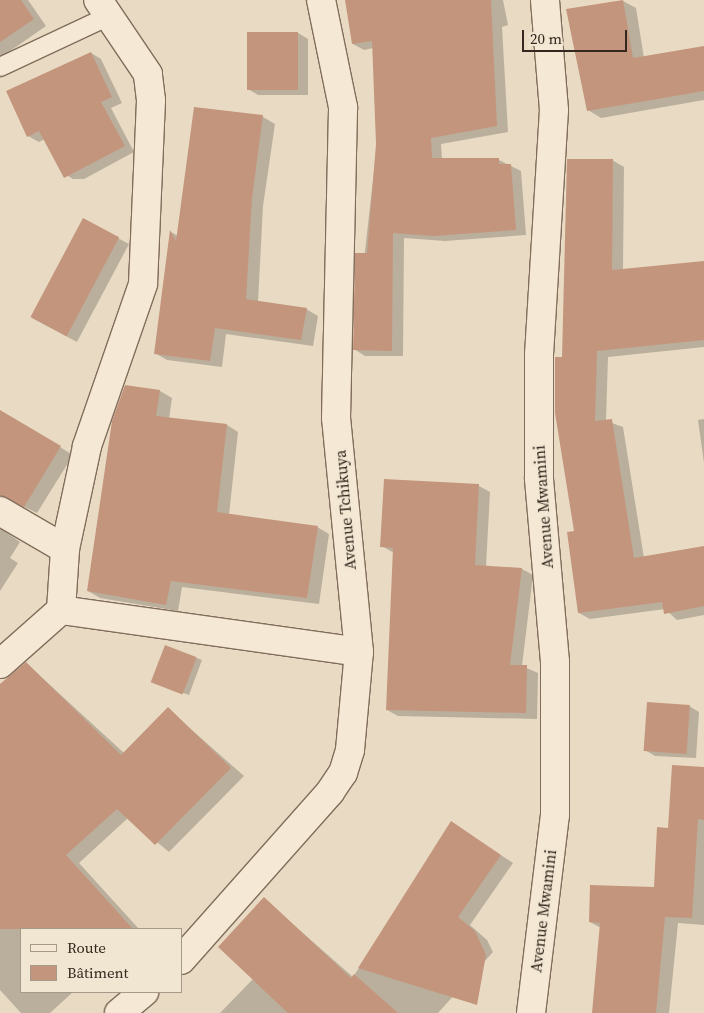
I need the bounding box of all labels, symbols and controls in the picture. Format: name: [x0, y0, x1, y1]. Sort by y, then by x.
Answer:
scale bar: [524, 20, 629, 52]
text: 20 m: [530, 28, 562, 49]
street label: Avenue Mwamini: [529, 445, 557, 569]
street label: Avenue Tchikuya: [330, 449, 360, 571]
street label: Avenue Mwamini: [526, 848, 560, 974]
legend: [20, 928, 182, 993]
text: Route: [67, 937, 106, 958]
text: Bâtiment: [67, 962, 128, 983]

